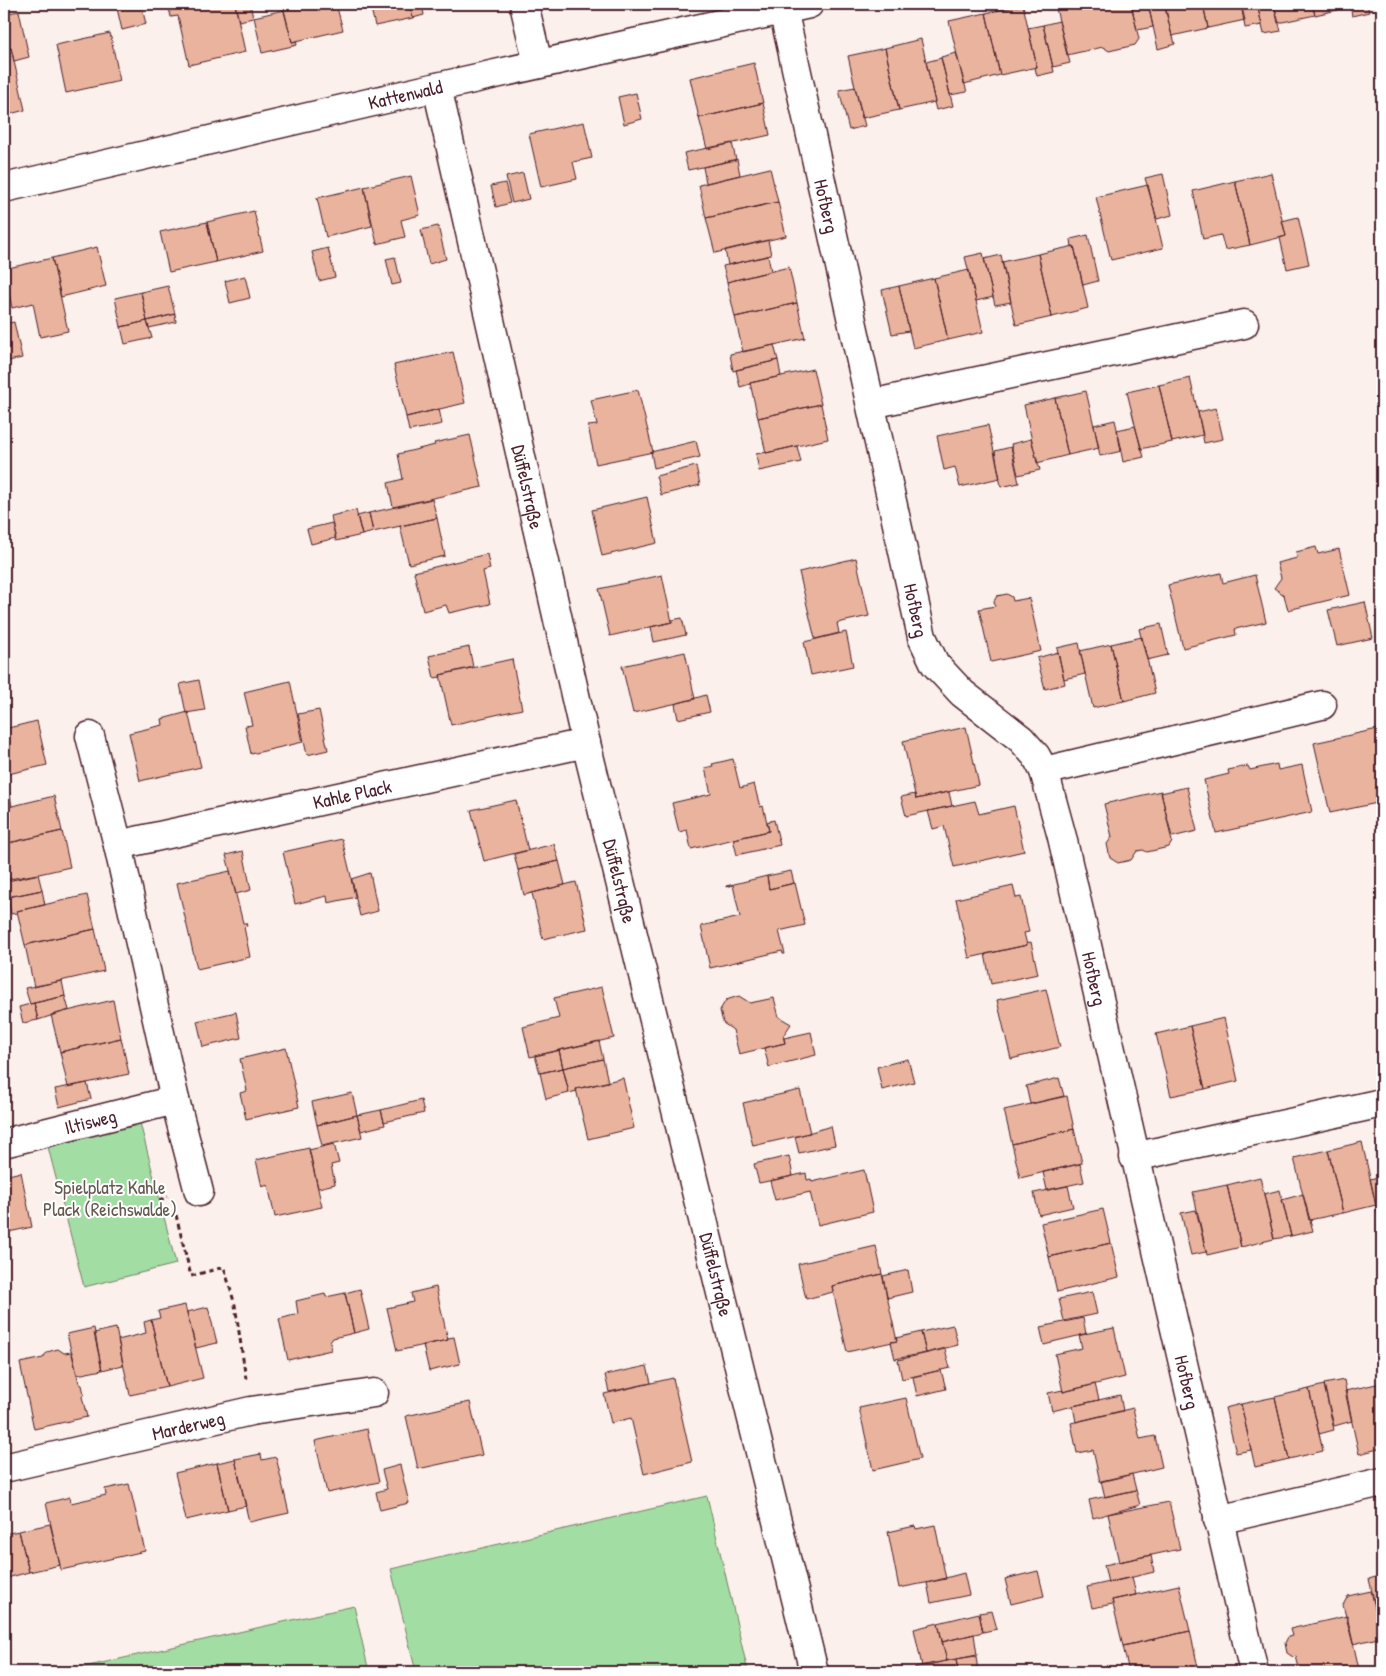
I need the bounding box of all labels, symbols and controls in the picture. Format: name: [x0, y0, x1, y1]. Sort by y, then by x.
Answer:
street label: Kattenwald: [366, 73, 445, 116]
street label: Hofberg: [808, 177, 845, 236]
street label: Düffelstraße: [506, 442, 550, 532]
street label: Hofberg: [898, 581, 935, 640]
street label: Kahle Plack: [311, 773, 394, 815]
street label: Düffelstraße: [597, 837, 643, 926]
street label: Hofberg: [1076, 949, 1113, 1008]
street label: Iltisweg: [62, 1102, 119, 1140]
park label: Spielplatz Kahle Plack (Reichswalde): [43, 1174, 177, 1222]
street label: Düffelstraße: [694, 1230, 739, 1320]
street label: Hofberg: [1169, 1353, 1206, 1412]
street label: Marderweg: [150, 1405, 227, 1446]

